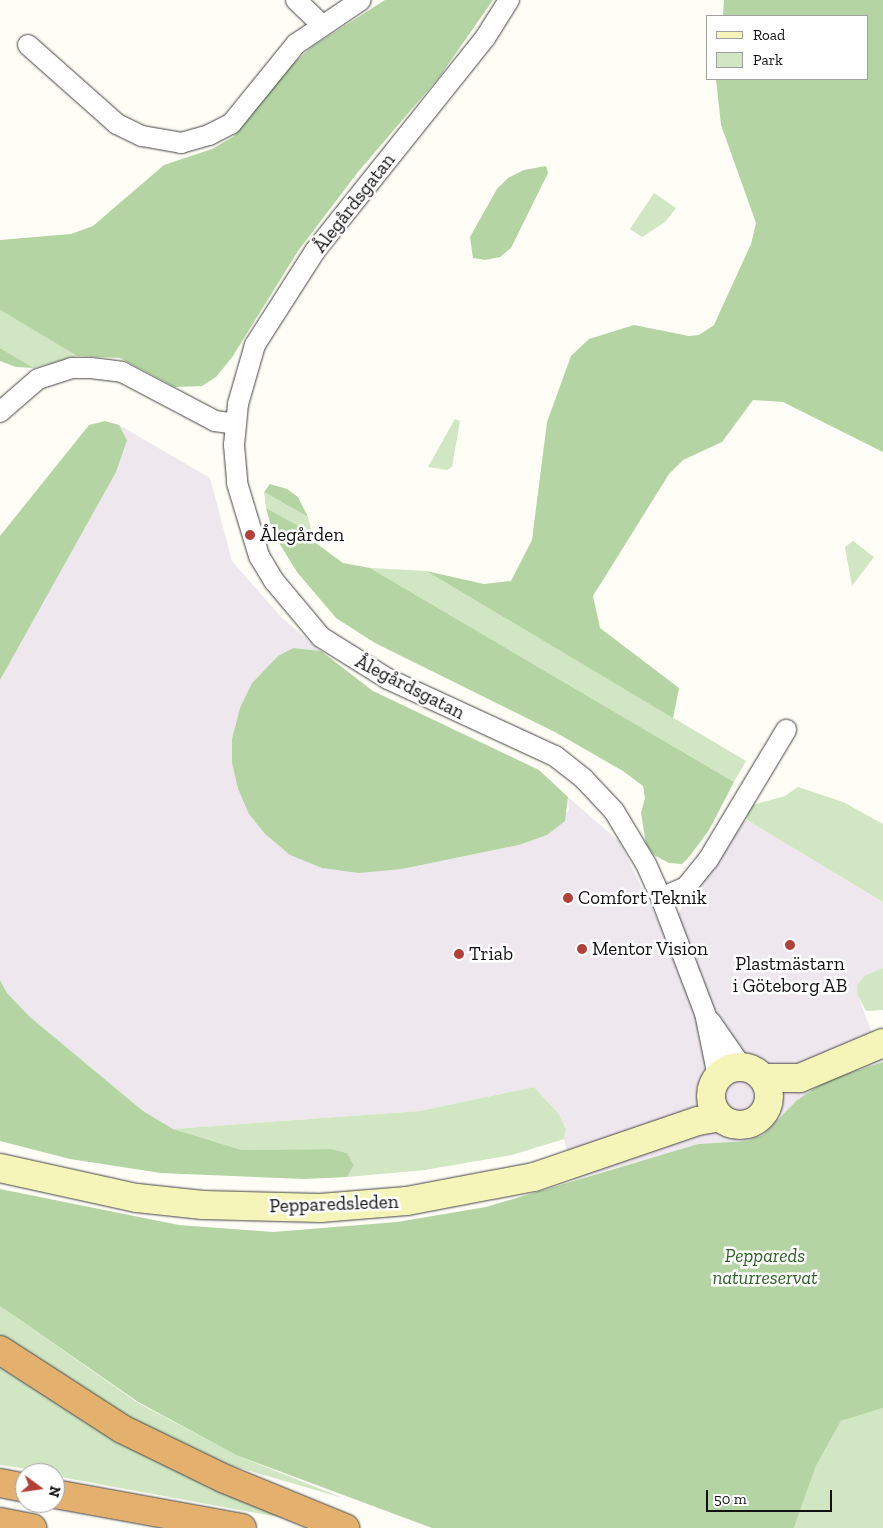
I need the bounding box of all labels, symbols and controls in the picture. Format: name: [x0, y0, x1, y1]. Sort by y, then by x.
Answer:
legend: [706, 15, 868, 80]
text: Road: [753, 26, 785, 44]
text: Park: [753, 51, 783, 69]
street label: Ålegårdsgatan: [308, 149, 400, 257]
place label: Ålegården: [260, 524, 344, 546]
marker: Ålegården: [244, 529, 256, 541]
street label: Ålegårdsgatan: [352, 650, 468, 724]
place label: Comfort Teknik: [578, 887, 707, 909]
marker: Comfort Teknik: [562, 892, 574, 904]
place label: Mentor Vision: [592, 938, 709, 960]
marker: Plastmästarn i Göteborg AB: [784, 939, 796, 951]
place label: Triab: [469, 943, 513, 965]
marker: Mentor Vision: [576, 943, 588, 955]
marker: Triab: [453, 948, 465, 960]
place label: Plastmästarn i Göteborg AB: [733, 953, 847, 997]
street label: Pepparedsleden: [269, 1190, 399, 1218]
park label: Peppareds naturreservat: [712, 1245, 818, 1289]
north arrow: [15, 1463, 65, 1513]
scale bar: [708, 1480, 834, 1512]
text: N: [45, 1484, 64, 1499]
text: 50 m: [714, 1490, 747, 1508]

